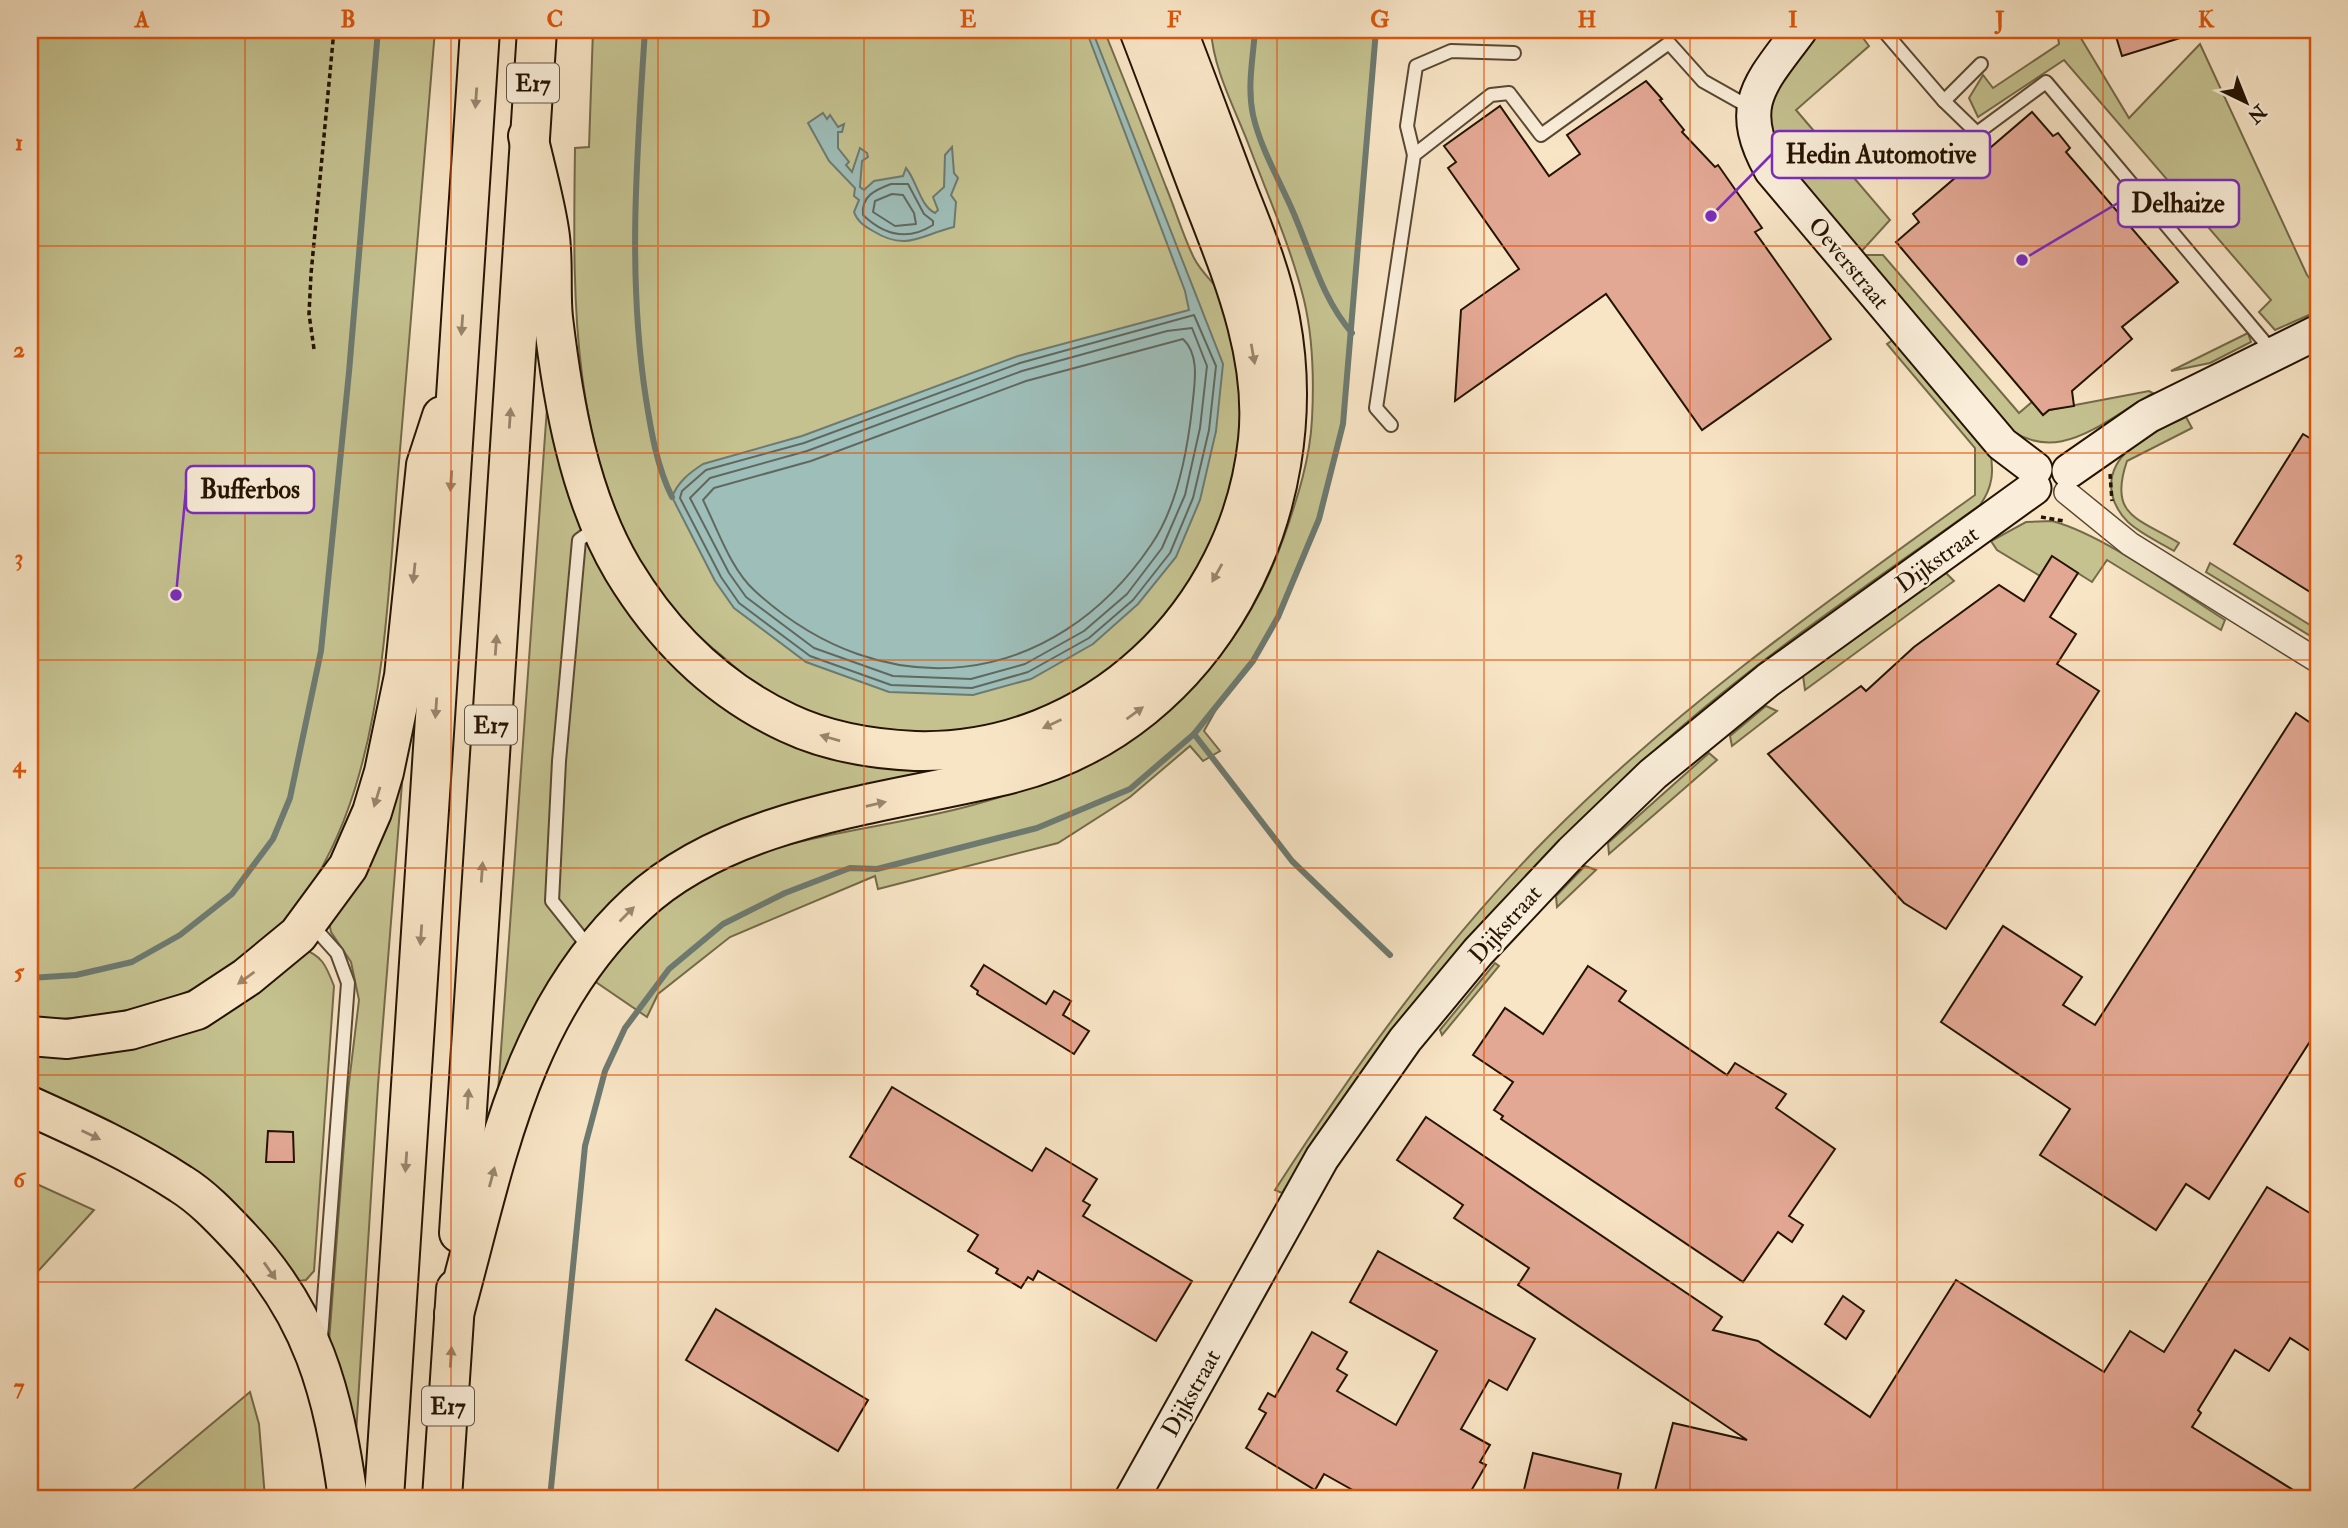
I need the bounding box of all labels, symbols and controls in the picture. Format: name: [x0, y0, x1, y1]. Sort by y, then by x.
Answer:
text: A: [134, 5, 150, 34]
text: B: [340, 5, 356, 34]
text: C: [547, 5, 563, 34]
text: D: [752, 5, 770, 34]
text: E: [960, 5, 977, 34]
text: F: [1167, 5, 1182, 34]
text: G: [1370, 5, 1390, 34]
text: H: [1578, 5, 1597, 34]
text: I: [1788, 5, 1798, 34]
text: J: [1994, 5, 2005, 35]
text: K: [2198, 5, 2215, 34]
road number: E17: [507, 64, 559, 102]
north arrow: [2212, 66, 2282, 136]
one-way arrow: [470, 87, 481, 109]
text: N: [2242, 98, 2272, 129]
text: 1: [15, 128, 23, 157]
callout: Hedin Automotive: [1772, 131, 1990, 178]
text: Hedin Automotive: [1786, 139, 1977, 171]
callout: Delhaize: [2118, 180, 2239, 227]
text: Delhaize: [2131, 188, 2225, 220]
street label: Oeverstraat: [1801, 211, 1896, 316]
one-way arrow: [456, 314, 467, 336]
text: 2: [13, 335, 25, 364]
one-way arrow: [1248, 343, 1259, 365]
one-way arrow: [505, 407, 516, 429]
callout: Bufferbos: [186, 466, 314, 513]
one-way arrow: [446, 470, 457, 492]
text: Bufferbos: [200, 474, 300, 506]
street label: Dijkstraat: [1890, 519, 1985, 600]
text: 3: [15, 543, 23, 572]
one-way arrow: [409, 562, 420, 584]
one-way arrow: [1211, 564, 1223, 583]
one-way arrow: [491, 634, 502, 656]
one-way arrow: [431, 697, 442, 719]
road number: E17: [465, 706, 517, 744]
one-way arrow: [1126, 706, 1144, 720]
one-way arrow: [1042, 719, 1063, 730]
one-way arrow: [820, 733, 841, 743]
text: 4: [12, 750, 27, 779]
one-way arrow: [371, 787, 381, 808]
one-way arrow: [866, 799, 888, 810]
one-way arrow: [477, 861, 488, 883]
street label: Dijkstraat: [1462, 878, 1549, 970]
one-way arrow: [619, 905, 636, 922]
one-way arrow: [416, 924, 427, 946]
text: 5: [14, 957, 25, 986]
one-way arrow: [237, 970, 255, 984]
one-way arrow: [462, 1088, 473, 1110]
one-way arrow: [81, 1129, 101, 1140]
one-way arrow: [401, 1151, 412, 1173]
text: 6: [13, 1165, 27, 1194]
one-way arrow: [487, 1166, 498, 1188]
one-way arrow: [263, 1262, 277, 1280]
street label: Dijkstraat: [1155, 1344, 1228, 1442]
one-way arrow: [446, 1346, 457, 1368]
text: 7: [14, 1372, 25, 1401]
road number: E17: [422, 1386, 474, 1426]

